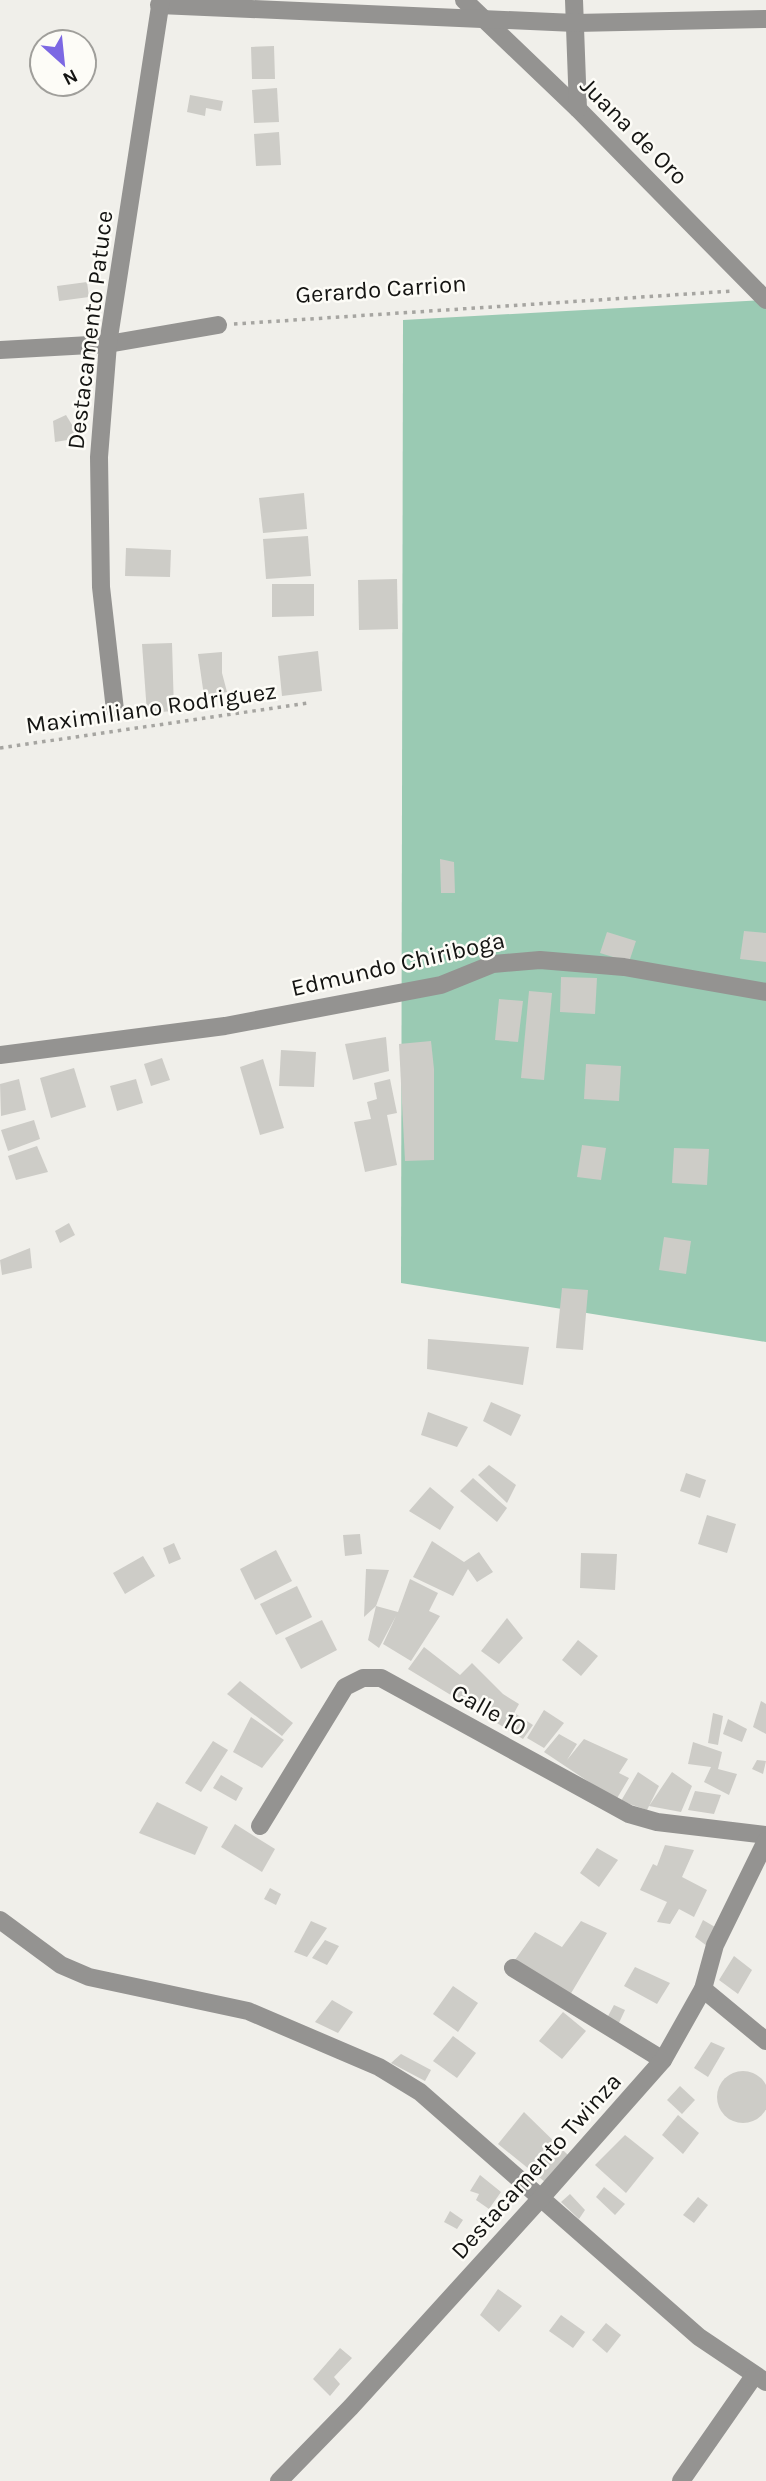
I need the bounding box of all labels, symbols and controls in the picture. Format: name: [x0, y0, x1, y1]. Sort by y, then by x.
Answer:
north arrow: [28, 28, 98, 98]
text: N: [59, 64, 81, 90]
street label: Juana de Oro: [574, 71, 694, 191]
street label: Destacamento Patuce: [61, 209, 119, 451]
street label: Gerardo Carrion: [295, 269, 467, 309]
street label: Maximiliano Rodriguez: [24, 677, 278, 739]
street label: Edmundo Chiriboga: [288, 926, 508, 1002]
street label: Calle 10: [447, 1678, 531, 1742]
street label: Destacamento Twinza: [445, 2067, 627, 2265]

